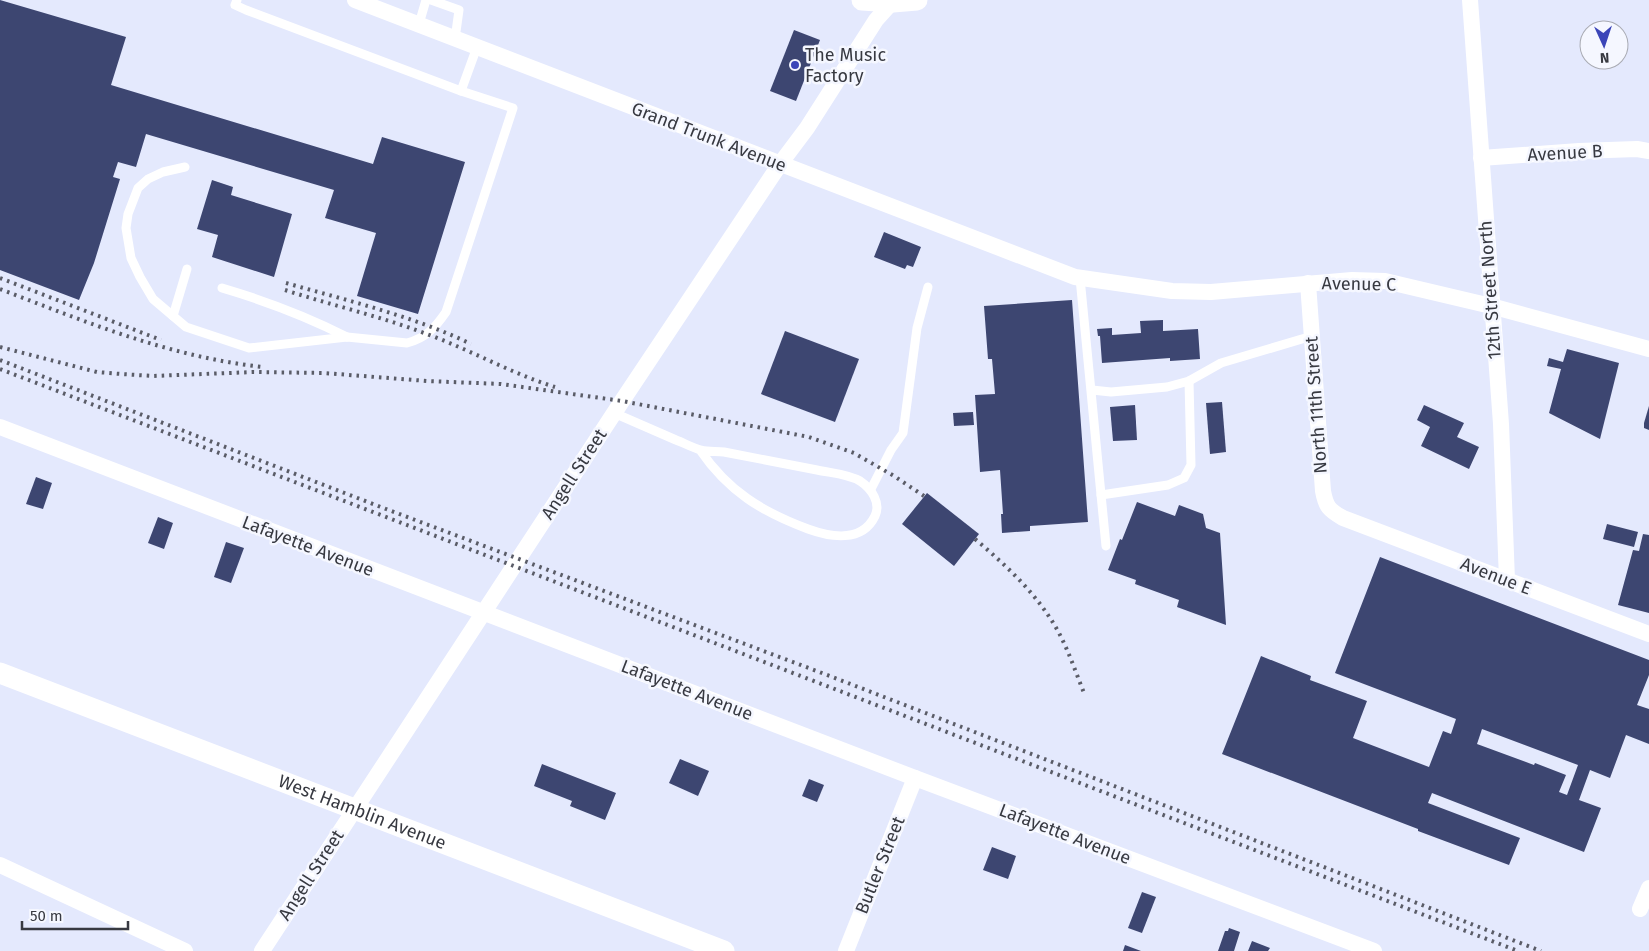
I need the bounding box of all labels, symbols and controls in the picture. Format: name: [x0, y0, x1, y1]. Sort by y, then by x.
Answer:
north arrow: [1579, 20, 1629, 70]
place label: The Music Factory: [805, 44, 886, 87]
text: N: [1600, 49, 1610, 66]
marker: The Music Factory: [789, 59, 801, 71]
street label: Grand Trunk Avenue: [628, 97, 790, 177]
street label: Avenue B: [1527, 140, 1603, 166]
street label: 12th Street North: [1474, 220, 1506, 360]
street label: Avenue C: [1322, 272, 1396, 296]
street label: North 11th Street: [1300, 335, 1332, 474]
street label: Angell Street: [536, 424, 612, 524]
street label: Lafayette Avenue: [239, 511, 377, 581]
street label: Avenue E: [1457, 552, 1535, 600]
street label: Lafayette Avenue: [618, 655, 756, 725]
street label: West Hamblin Avenue: [275, 770, 449, 854]
street label: Lafayette Avenue: [996, 799, 1134, 869]
street label: Butler Street: [850, 813, 910, 917]
street label: Angell Street: [273, 825, 349, 925]
scale bar: [22, 898, 129, 930]
text: 50 m: [30, 907, 63, 925]

